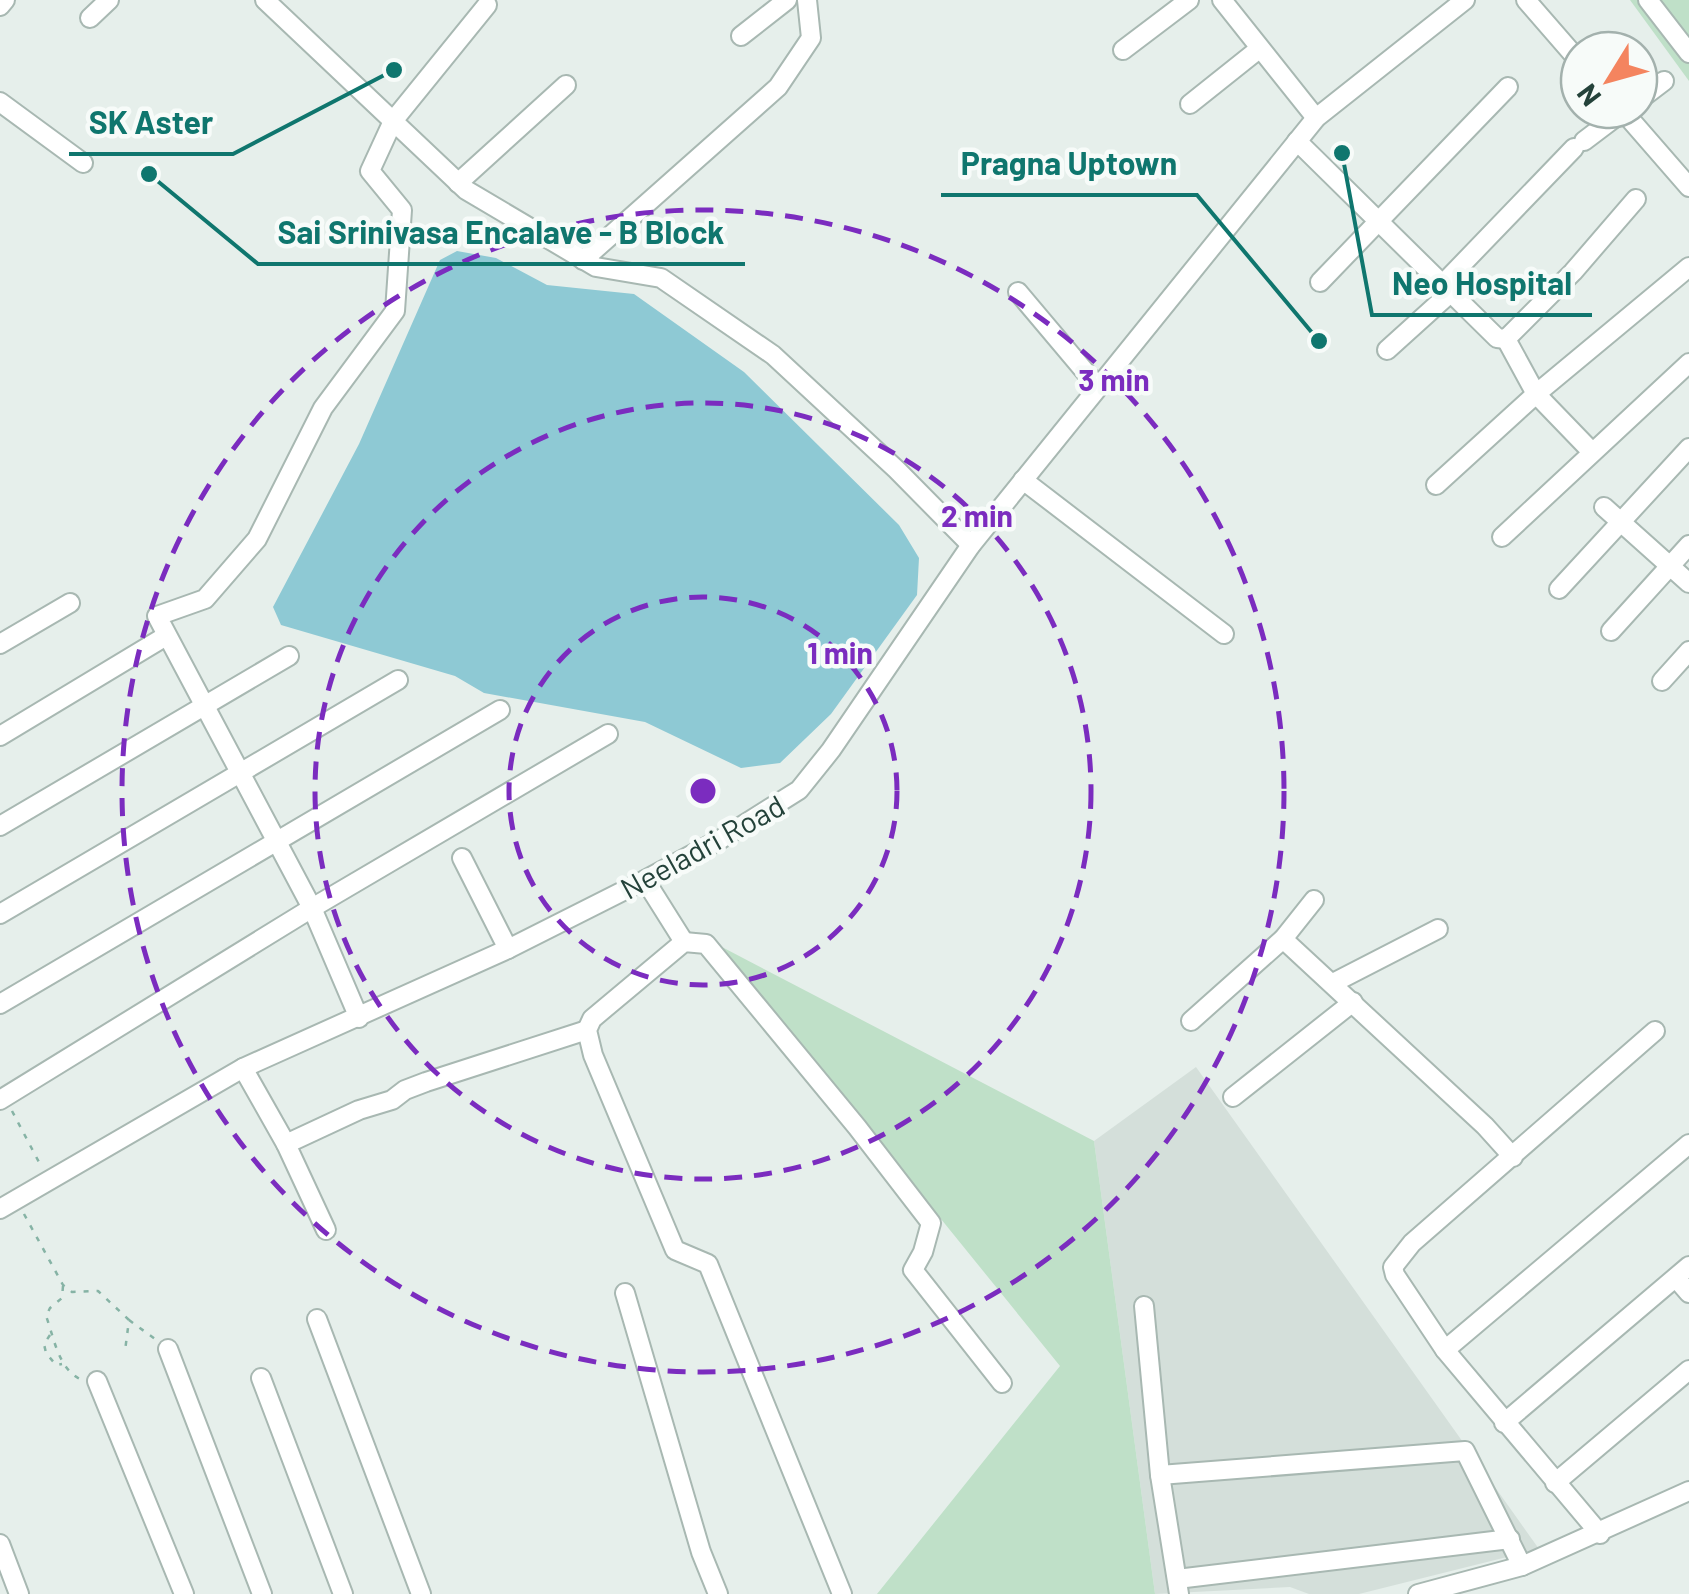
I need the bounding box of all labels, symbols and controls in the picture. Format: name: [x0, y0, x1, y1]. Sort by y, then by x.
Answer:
north arrow: [1559, 30, 1659, 130]
text: N: [1569, 78, 1607, 113]
callout: SK Aster: [69, 92, 233, 154]
text: SK Aster: [89, 102, 213, 140]
callout: Pragna Uptown: [941, 133, 1197, 195]
text: Pragna Uptown: [961, 143, 1177, 181]
callout: Sai Srinivasa Encalave - B Block: [258, 202, 745, 264]
text: Sai Srinivasa Encalave - B Block: [278, 212, 724, 250]
callout: Neo Hospital: [1372, 253, 1592, 315]
text: Neo Hospital: [1392, 263, 1572, 301]
text: 3 min: [1078, 361, 1150, 397]
text: 2 min: [941, 497, 1013, 533]
text: 1 min: [807, 634, 873, 670]
centre of rings: [685, 773, 721, 809]
street label: Neeladri Road: [614, 786, 790, 906]

